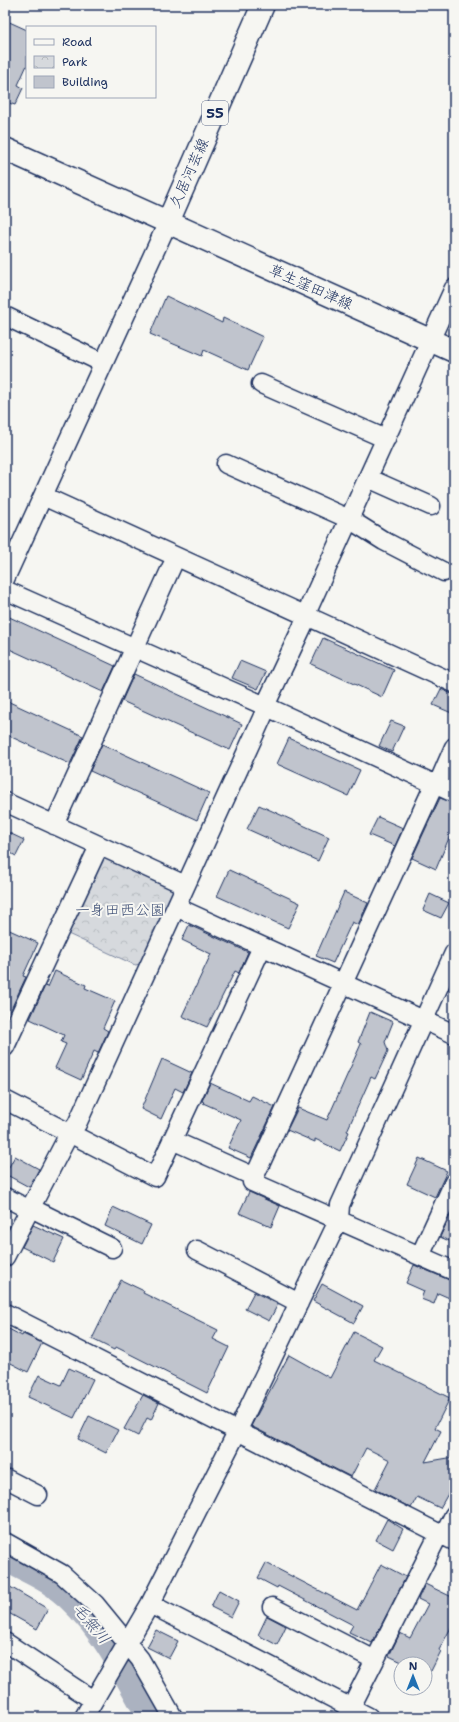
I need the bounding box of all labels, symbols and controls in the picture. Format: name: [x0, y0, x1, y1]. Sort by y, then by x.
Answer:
legend: [26, 26, 156, 98]
text: Road: [62, 34, 93, 50]
text: Park: [62, 54, 88, 70]
text: Building: [62, 74, 108, 90]
road number: 55: [202, 101, 228, 125]
street label: 久居河芸線: [165, 135, 213, 211]
street label: 草生窪田津線: [266, 260, 356, 314]
park label: 一身田西公園: [75, 900, 165, 920]
water label: 毛無川: [68, 1598, 115, 1648]
north arrow: [393, 1656, 433, 1696]
text: N: [409, 1659, 418, 1674]

